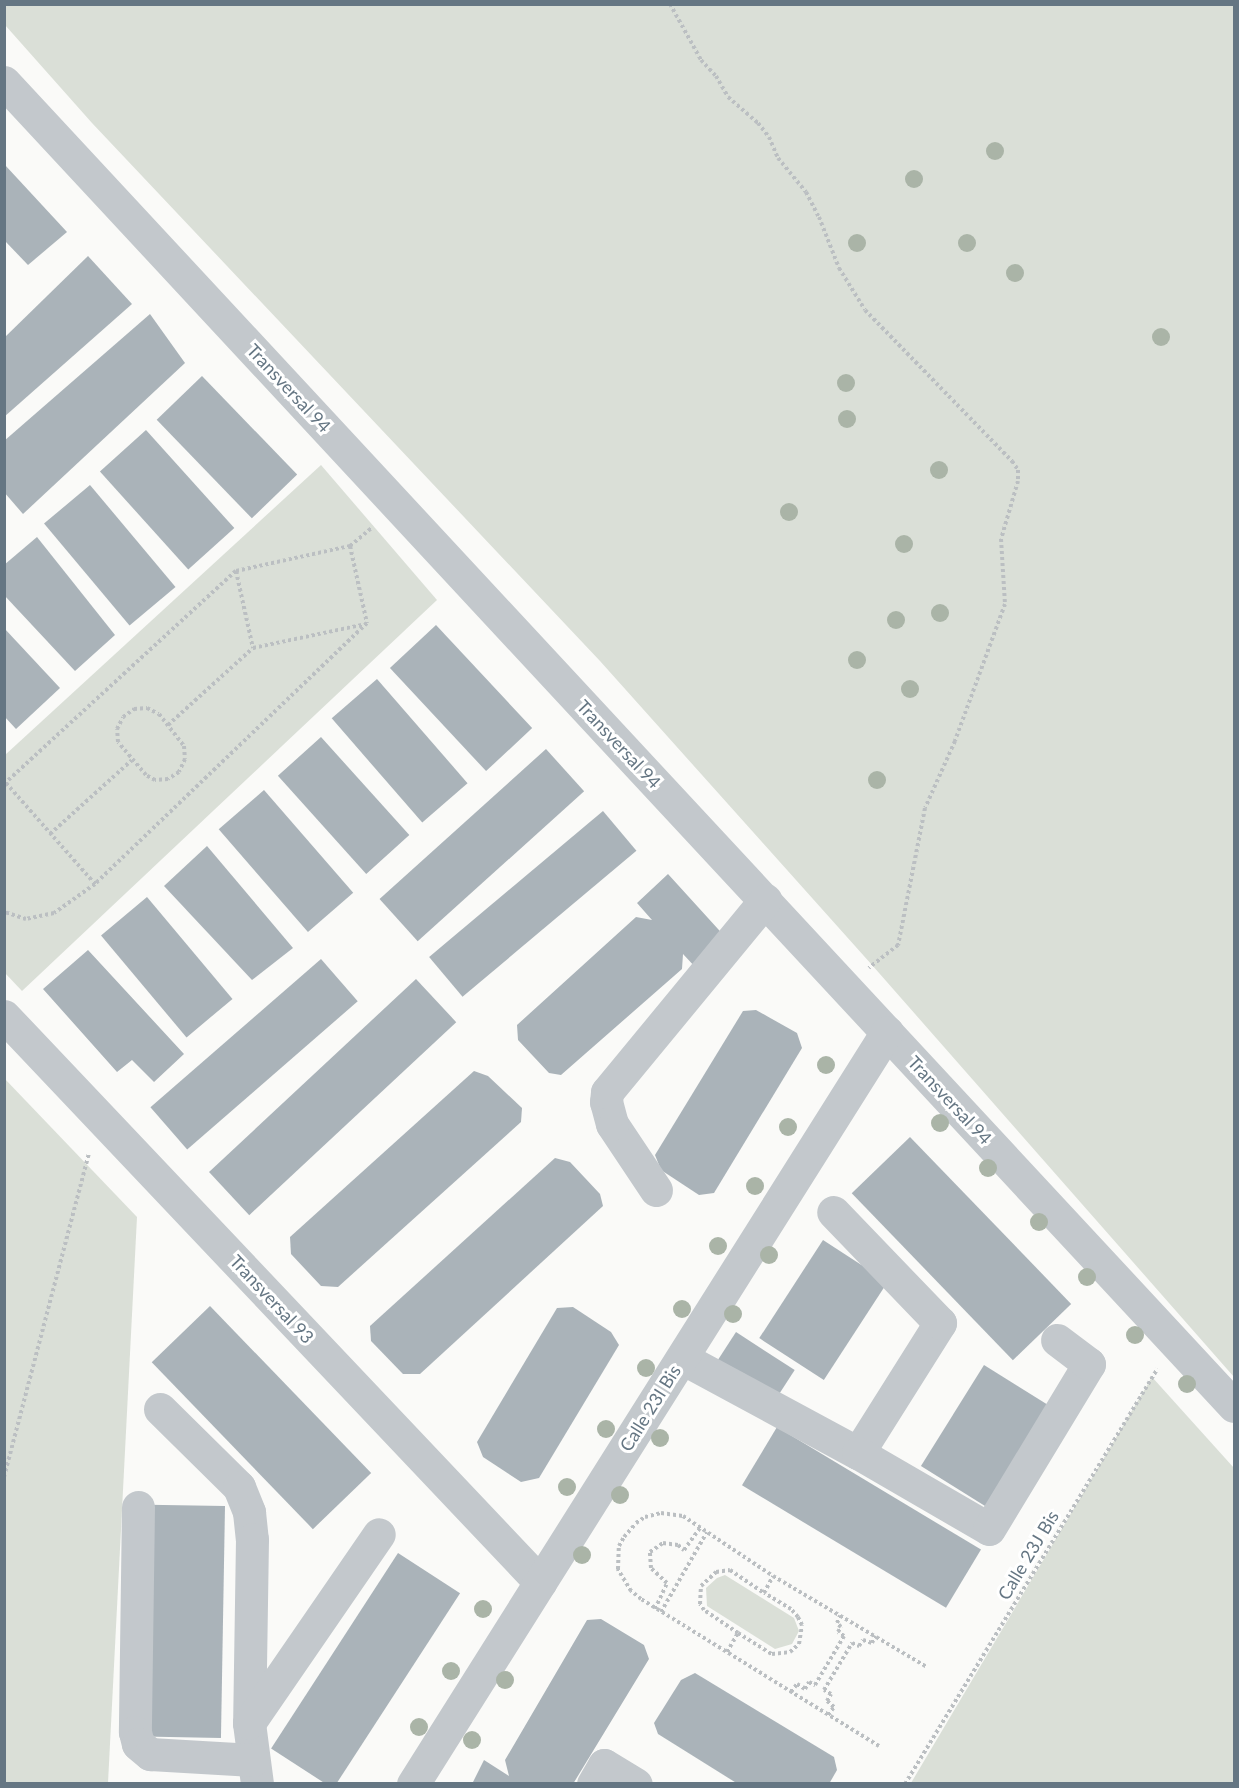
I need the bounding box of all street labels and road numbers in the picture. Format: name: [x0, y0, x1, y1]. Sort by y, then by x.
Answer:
street label: Transversal 94: [242, 339, 336, 437]
street label: Transversal 94: [572, 695, 666, 793]
street label: Transversal 94: [903, 1051, 997, 1149]
street label: Transversal 93: [225, 1250, 319, 1348]
street label: Calle 23I Bis: [615, 1361, 685, 1455]
street label: Calle 23J Bis: [993, 1506, 1063, 1604]

